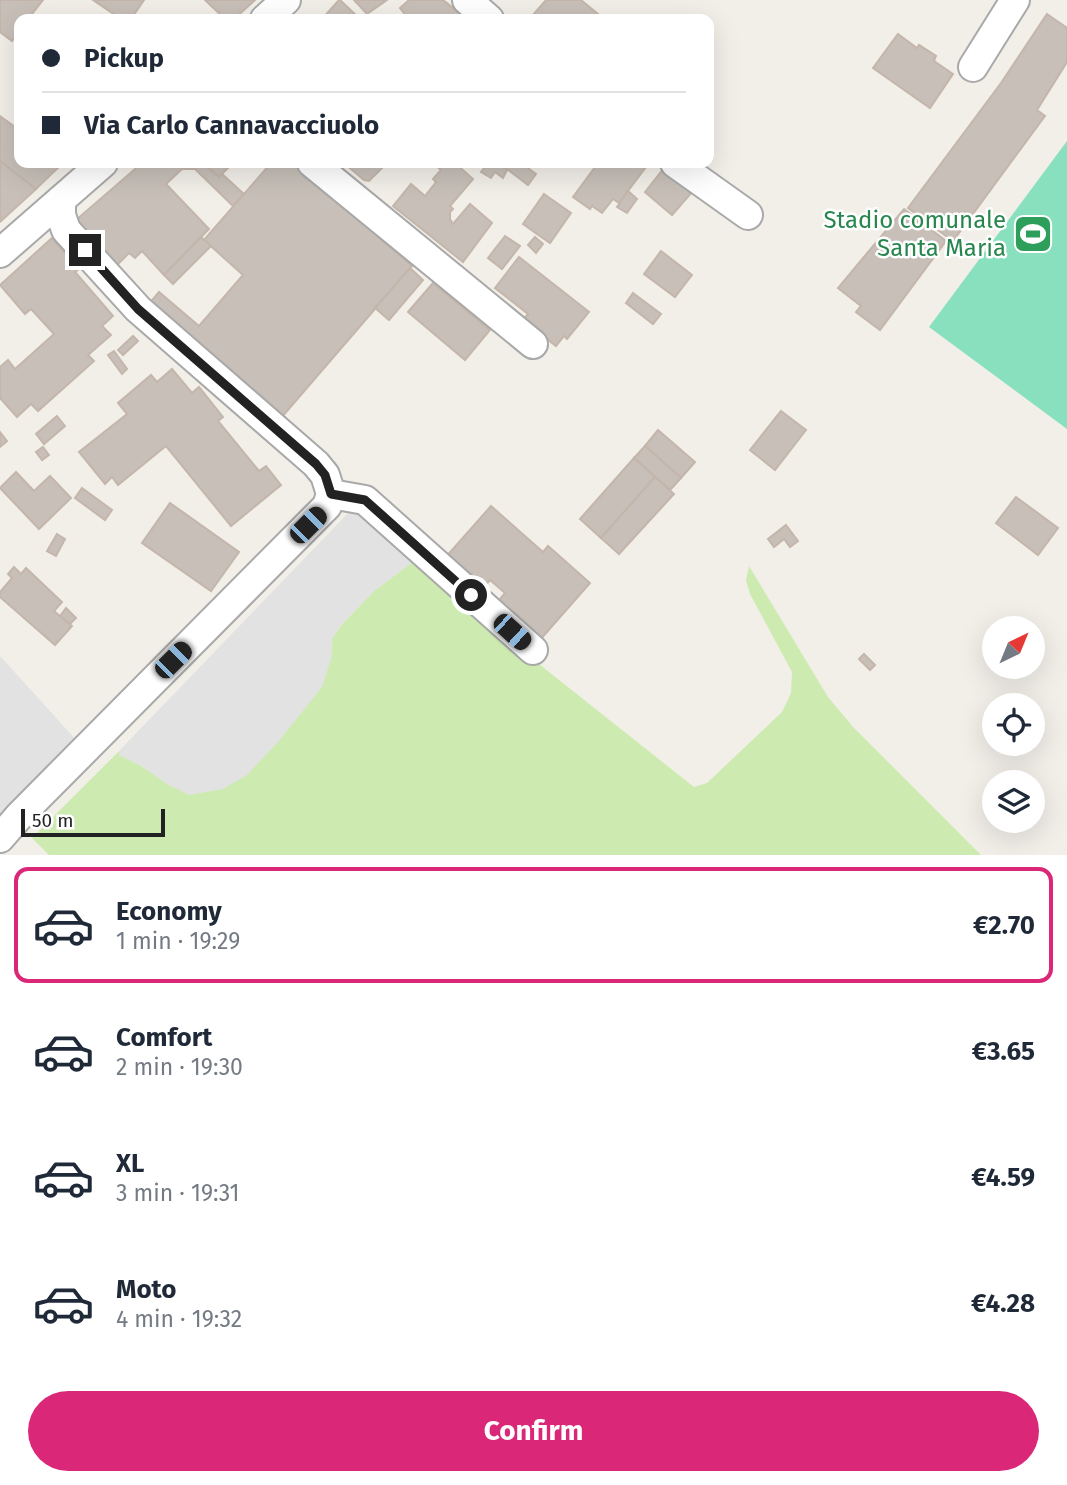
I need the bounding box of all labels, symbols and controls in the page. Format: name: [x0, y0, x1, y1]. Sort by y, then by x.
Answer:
text: Pickup: [84, 43, 164, 74]
text: Via Carlo Cannavacciuolo: [84, 110, 379, 141]
place label: Stadio comunale Santa Maria: [823, 206, 1006, 262]
sports icon: Stadio comunale Santa Maria: [1012, 213, 1054, 255]
route end: [69, 234, 101, 266]
car: [286, 503, 331, 547]
route start: [455, 579, 487, 611]
car: [490, 610, 535, 654]
north arrow: [982, 616, 1045, 679]
map controls: [982, 616, 1045, 833]
car: [151, 638, 196, 682]
button: locate: [982, 693, 1045, 756]
button: layers: [982, 770, 1045, 833]
scale bar: [21, 806, 164, 838]
text: 50 m: [32, 809, 73, 832]
icon: car: [32, 894, 95, 957]
text: Economy: [116, 896, 222, 927]
text: €2.70: [973, 910, 1035, 941]
text: 1 min · 19:29: [116, 927, 240, 955]
icon: car: [32, 1020, 95, 1083]
text: Comfort: [116, 1022, 212, 1053]
text: €3.65: [972, 1036, 1035, 1067]
text: 2 min · 19:30: [116, 1053, 243, 1081]
icon: car: [32, 1146, 95, 1209]
text: XL: [116, 1148, 144, 1179]
text: €4.59: [971, 1162, 1035, 1193]
text: 3 min · 19:31: [116, 1179, 240, 1207]
icon: car: [32, 1272, 95, 1335]
text: Moto: [116, 1274, 176, 1305]
text: €4.28: [971, 1288, 1035, 1319]
text: 4 min · 19:32: [116, 1305, 242, 1333]
button: Confirm: [28, 1391, 1039, 1471]

